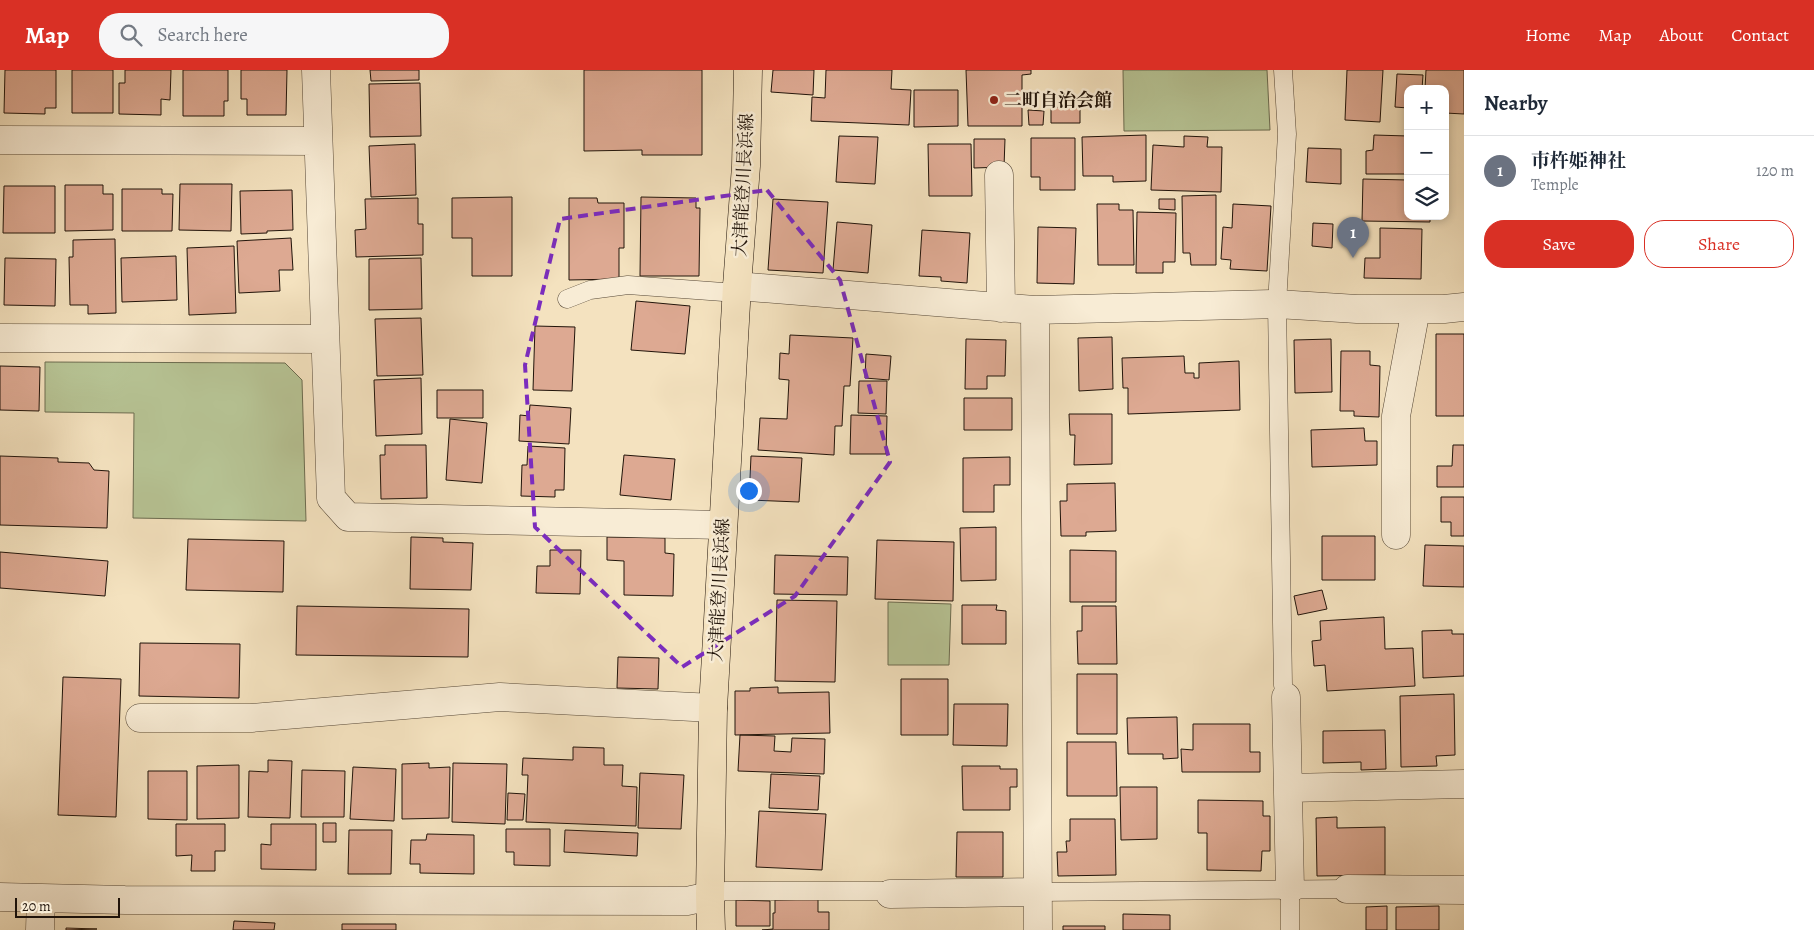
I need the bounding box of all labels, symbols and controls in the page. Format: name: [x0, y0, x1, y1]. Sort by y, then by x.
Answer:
search box: [99, 13, 449, 58]
text: Map: [25, 19, 69, 51]
icon: search: [117, 21, 145, 49]
text: Search here: [157, 22, 248, 48]
text: Home: [1525, 23, 1570, 47]
text: Map: [1598, 23, 1631, 47]
text: About: [1659, 23, 1703, 47]
text: Contact: [1731, 23, 1789, 47]
map controls: [1404, 85, 1449, 220]
button: +: [1404, 85, 1449, 130]
place label: 二町自治会館: [1004, 88, 1112, 112]
text: Nearby: [1484, 89, 1547, 117]
marker: 二町自治会館: [988, 94, 1000, 106]
street label: 大津能登川長浜線: [727, 112, 759, 258]
button: −: [1404, 130, 1449, 175]
text: 市杵姫神社: [1531, 148, 1626, 174]
text: 1: [1497, 160, 1503, 182]
text: 120 m: [1756, 160, 1794, 182]
text: Temple: [1531, 174, 1579, 196]
button: layers: [1404, 175, 1449, 220]
pin: 1: [1337, 217, 1369, 258]
button: Save: [1484, 220, 1634, 268]
button: Share: [1644, 220, 1794, 268]
your location: [736, 478, 762, 504]
street label: 大津能登川長浜線: [703, 517, 735, 663]
scale bar: [15, 895, 120, 918]
text: 20 m: [22, 897, 51, 916]

